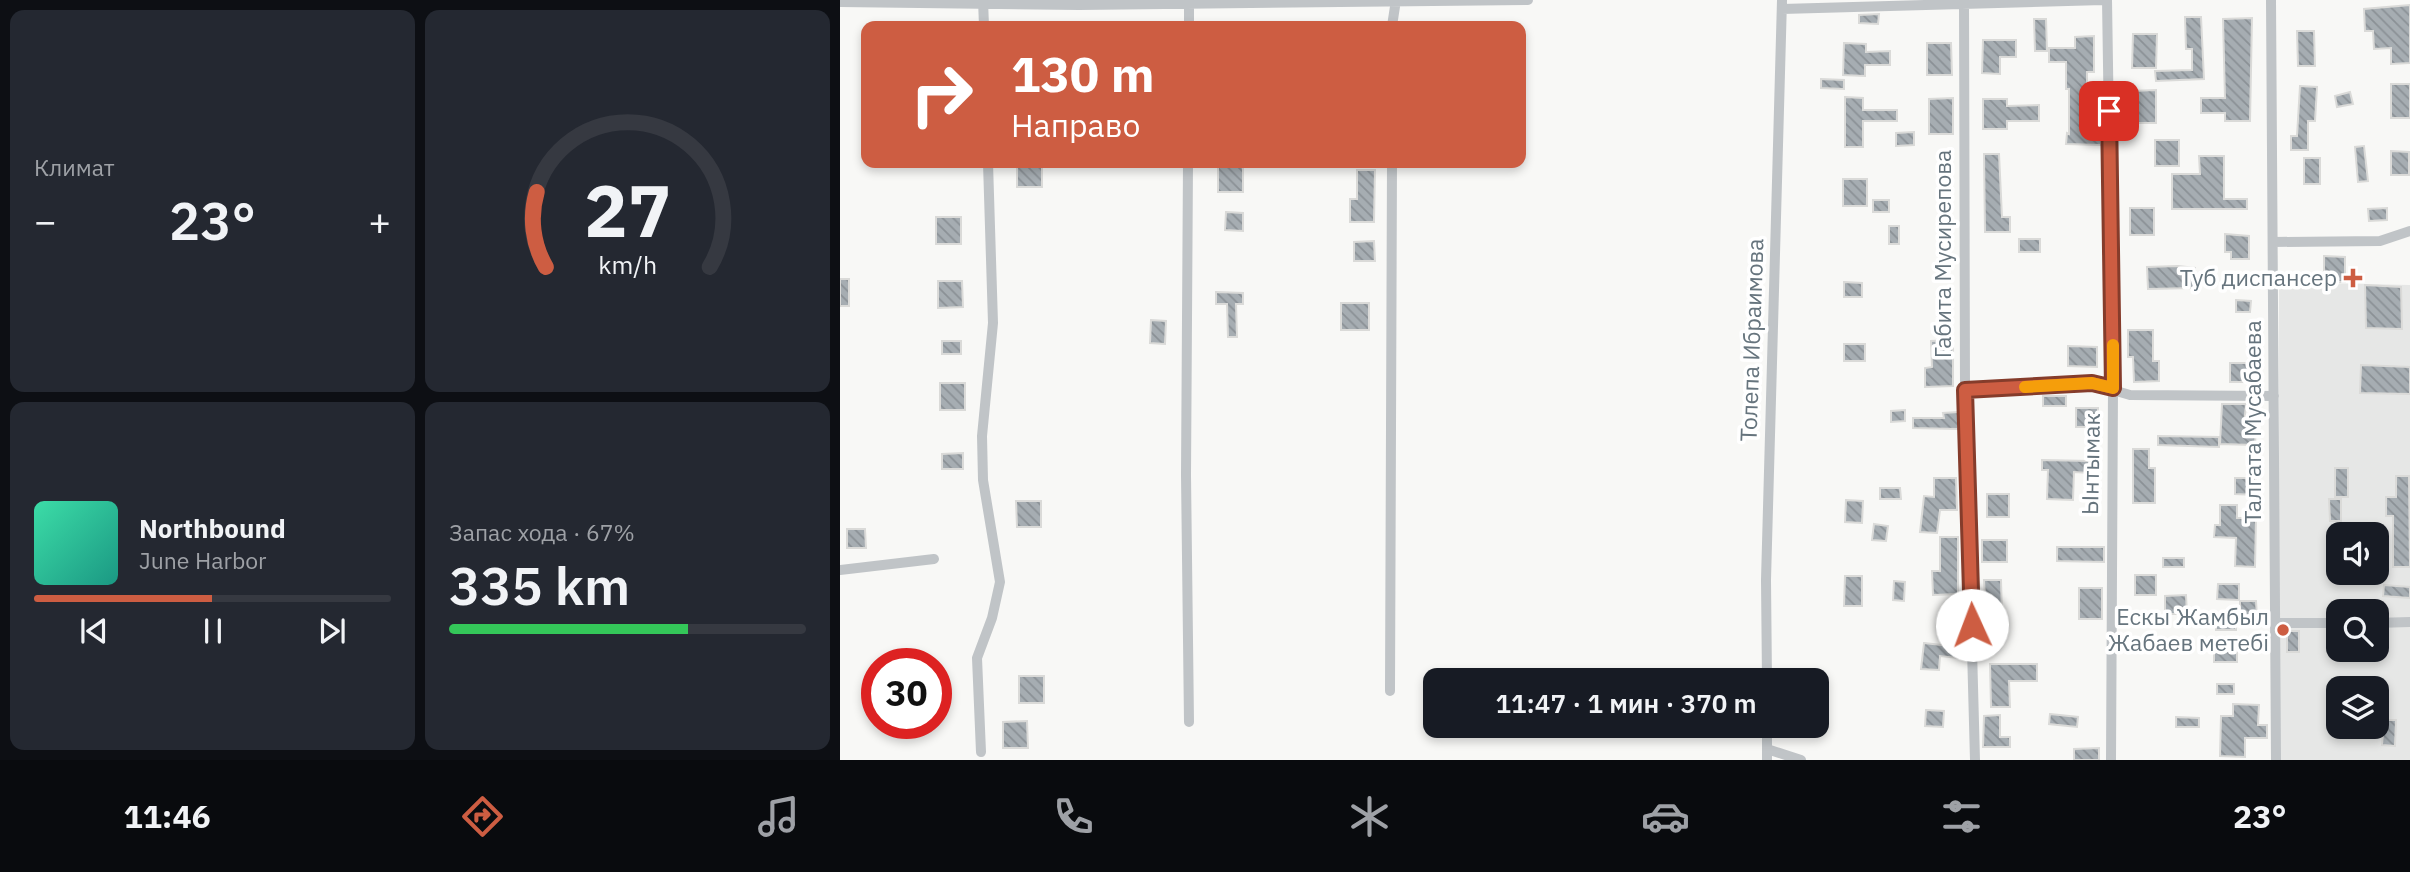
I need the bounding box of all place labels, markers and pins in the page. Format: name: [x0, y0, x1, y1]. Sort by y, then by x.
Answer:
pin: [2079, 81, 2139, 141]
place label: Туб диспансер: [2180, 262, 2337, 292]
marker: Туб диспансер: [2343, 268, 2363, 288]
place label: Ескы Жамбыл Жабаев метебі: [2108, 601, 2269, 657]
marker: Ескы Жамбыл Жабаев метебі: [2275, 622, 2291, 638]

